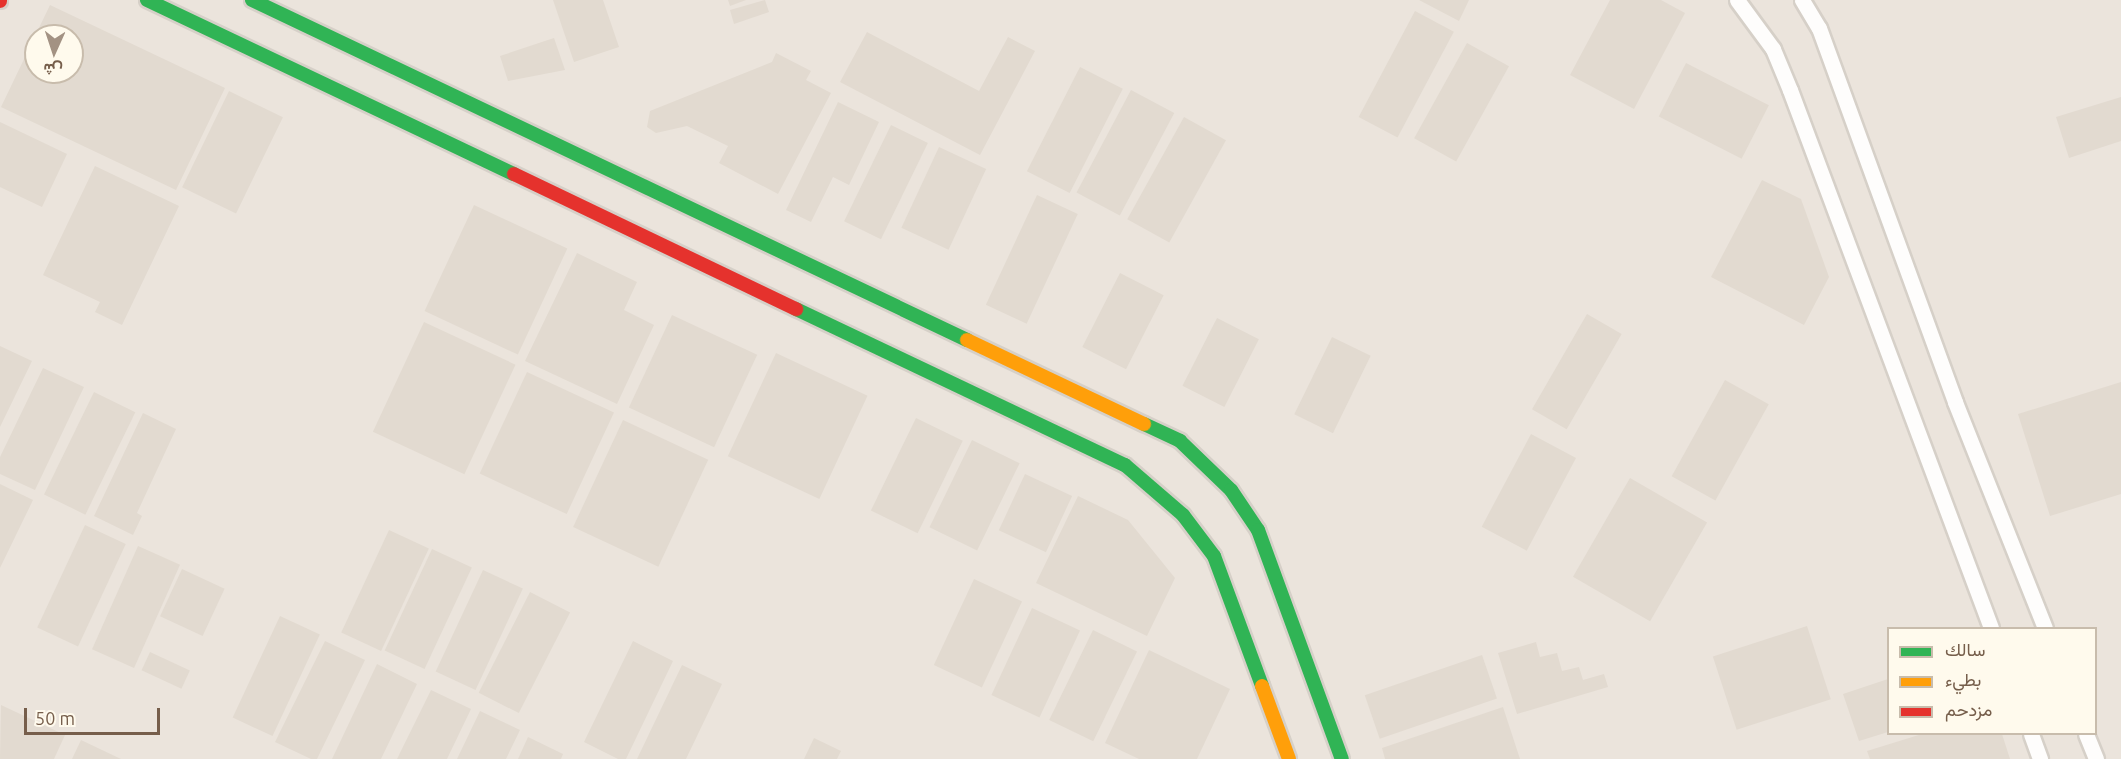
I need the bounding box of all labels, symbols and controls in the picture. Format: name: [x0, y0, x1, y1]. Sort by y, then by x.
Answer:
north arrow: [24, 24, 84, 84]
text: ش: [43, 60, 63, 79]
legend: [1887, 627, 2097, 735]
text: سالك: [1945, 639, 1985, 659]
text: بطيء: [1945, 669, 1981, 689]
scale bar: [27, 696, 164, 734]
text: مزدحم: [1945, 699, 1992, 719]
text: 50 m: [35, 708, 75, 728]

